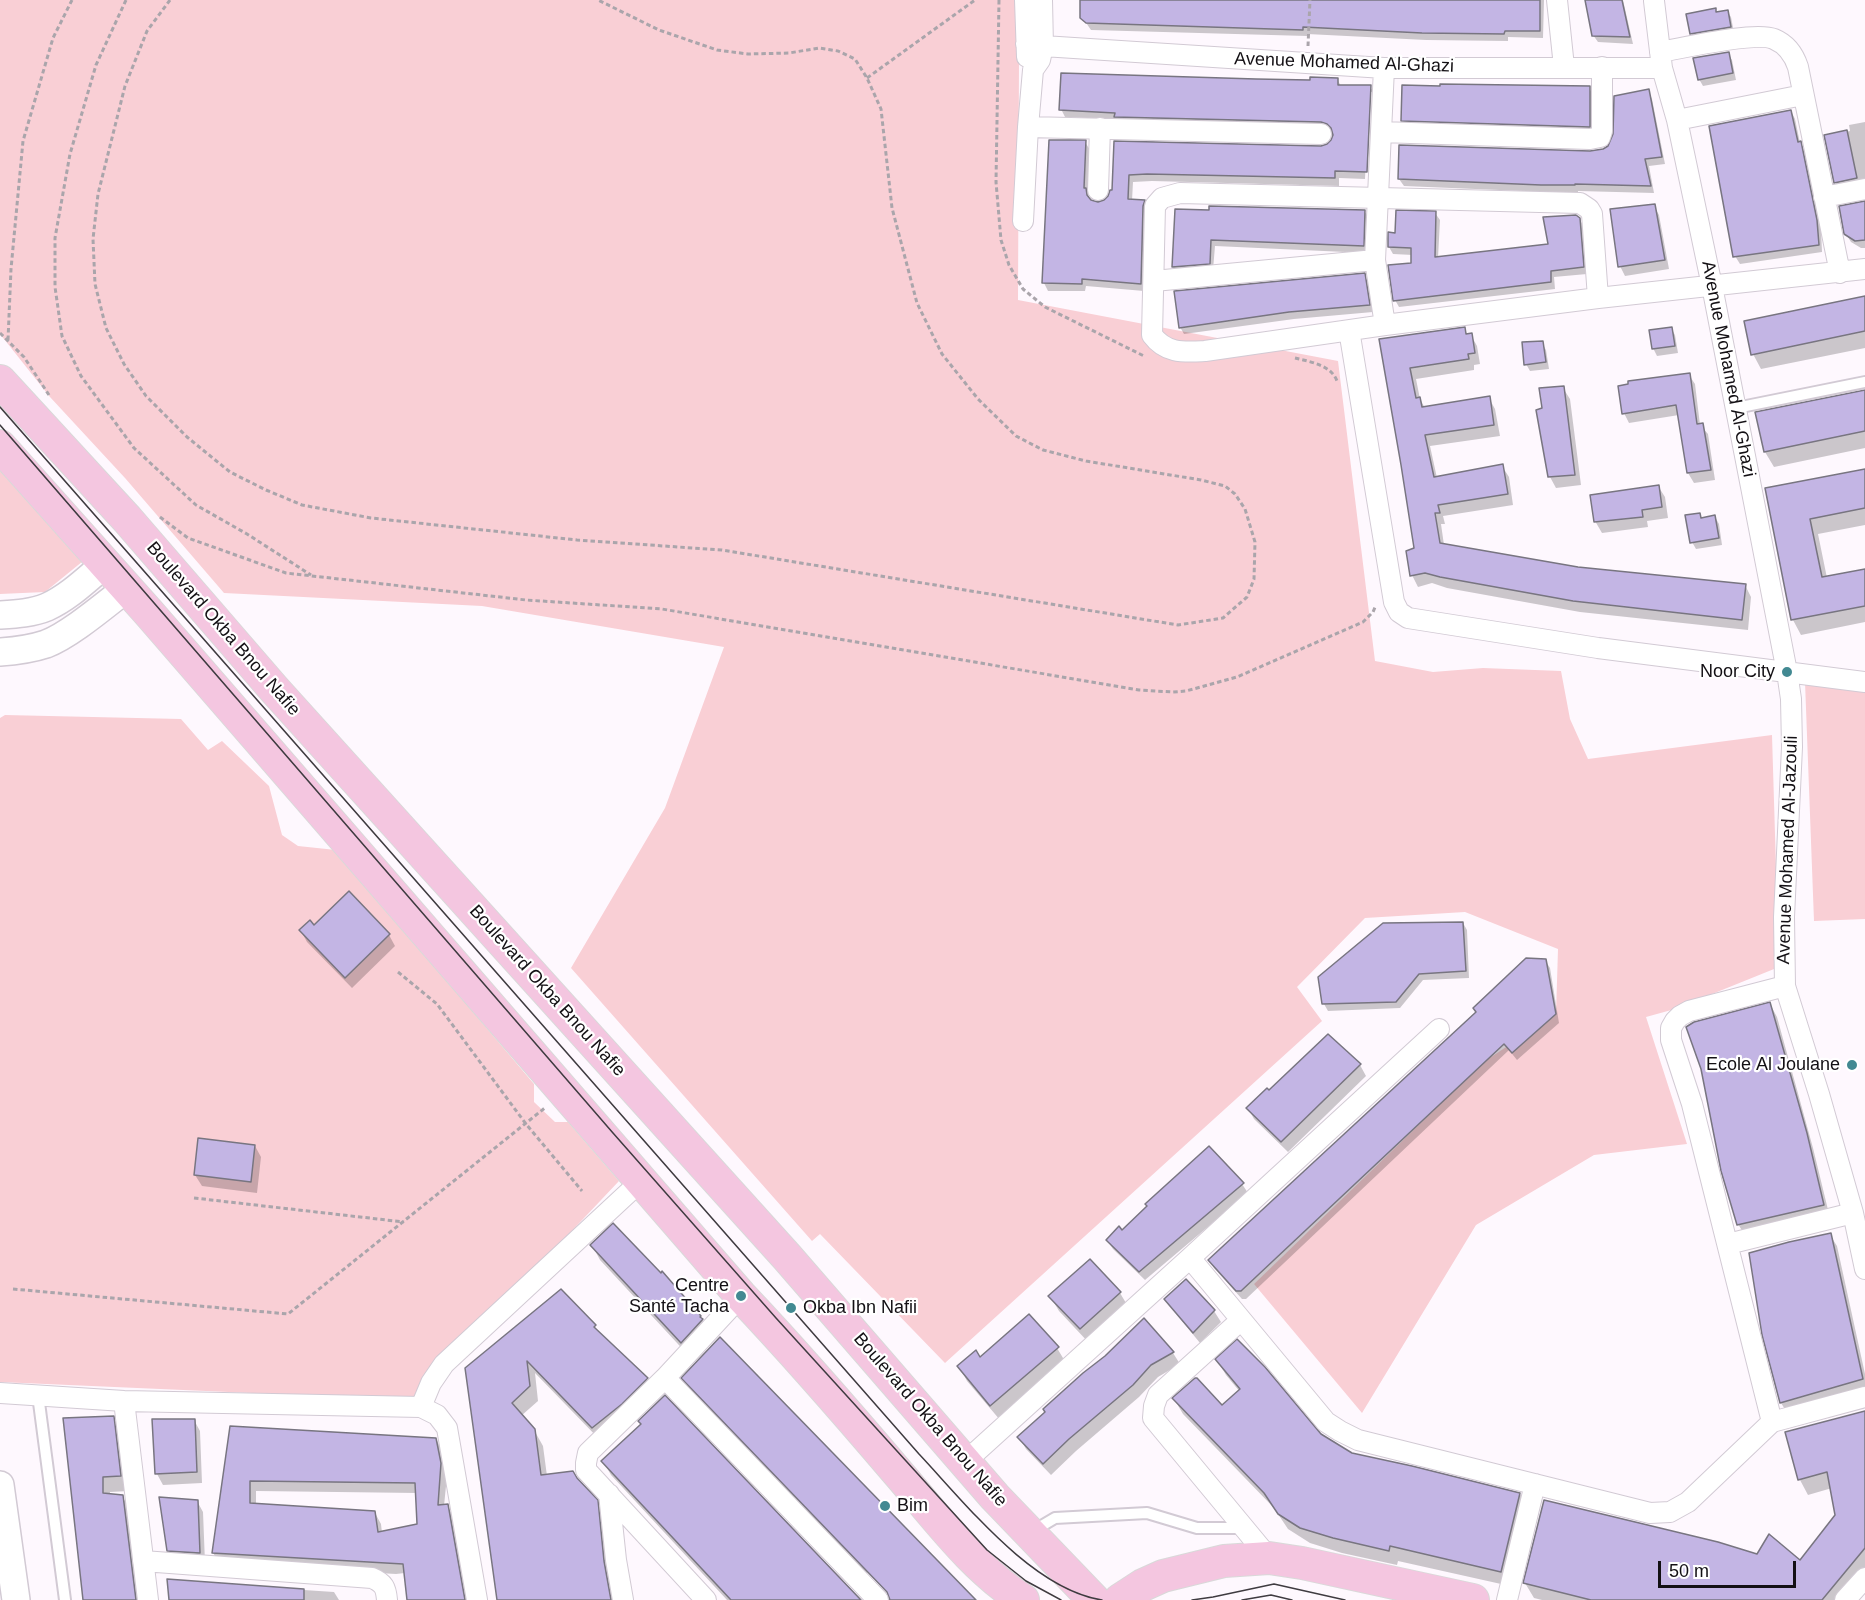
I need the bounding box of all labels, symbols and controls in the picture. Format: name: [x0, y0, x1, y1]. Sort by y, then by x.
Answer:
street label: Avenue Mohamed Al-Ghazi: [1234, 48, 1454, 78]
street label: Avenue Mohamed Al-Ghazi: [1696, 259, 1760, 479]
street label: Boulevard Okba Bnou Nafie: [142, 538, 304, 720]
place label: Noor City: [1700, 661, 1775, 683]
marker: Noor City: [1780, 665, 1794, 679]
street label: Avenue Mohamed Al-Jazouli: [1773, 735, 1803, 965]
street label: Boulevard Okba Bnou Nafie: [464, 901, 630, 1081]
place label: Ecole Al Joulane: [1706, 1054, 1840, 1076]
marker: Ecole Al Joulane: [1845, 1058, 1859, 1072]
place label: Centre Santé Tacha: [629, 1275, 729, 1318]
marker: Centre Santé Tacha: [734, 1289, 748, 1303]
place label: Okba Ibn Nafii: [803, 1297, 917, 1319]
marker: Okba Ibn Nafii: [784, 1301, 798, 1315]
street label: Boulevard Okba Bnou Nafie: [849, 1329, 1011, 1511]
place label: Bim: [897, 1495, 928, 1517]
marker: Bim: [878, 1499, 892, 1513]
scale bar: [1661, 1549, 1799, 1587]
text: 50 m: [1669, 1561, 1709, 1581]

